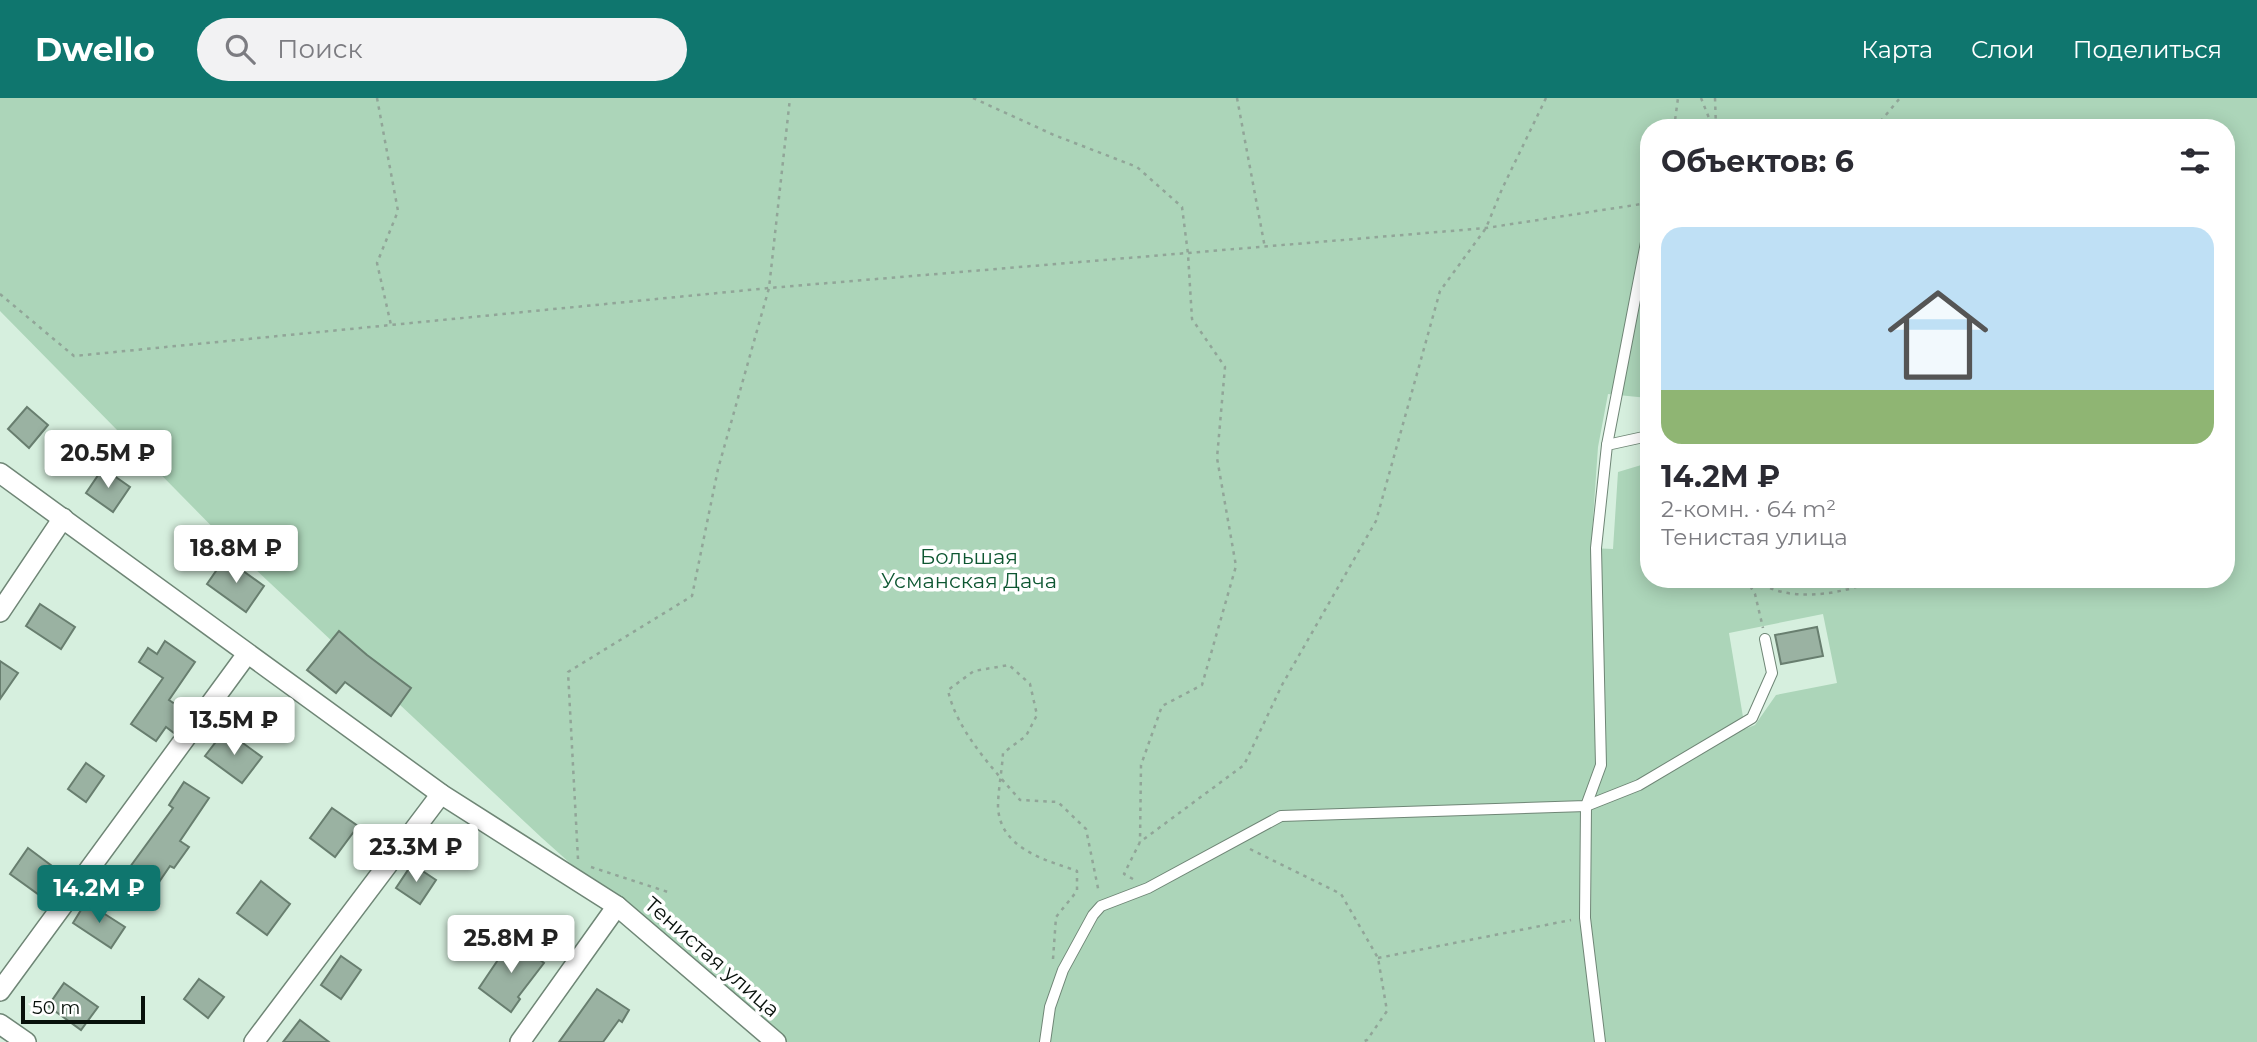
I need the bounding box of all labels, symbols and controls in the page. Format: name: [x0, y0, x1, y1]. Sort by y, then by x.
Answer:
search box: [197, 18, 687, 81]
text: Dwello: [35, 29, 155, 69]
icon: search: [221, 30, 259, 68]
text: Поиск: [277, 33, 363, 65]
text: Карта: [1861, 35, 1933, 64]
text: Слои: [1971, 35, 2035, 64]
text: Поделиться: [2073, 35, 2222, 64]
icon: filters: [2176, 142, 2214, 180]
text: Объектов: 6: [1661, 143, 1854, 180]
icon: home: [1875, 272, 2001, 398]
pin: 20.5M ₽: [43, 430, 173, 490]
text: 20.5M ₽: [61, 439, 155, 467]
text: 14.2M ₽: [1661, 458, 1780, 495]
text: 2-комн. · 64 m²: [1661, 495, 1836, 523]
text: Тенистая улица: [1661, 523, 1848, 551]
pin: 18.8M ₽: [171, 526, 301, 585]
text: 18.8M ₽: [190, 534, 282, 562]
park label: Большая Усманская Дача: [881, 544, 1057, 593]
pin: 13.5M ₽: [169, 698, 299, 757]
text: 13.5M ₽: [190, 706, 278, 734]
pin: 23.3M ₽: [351, 824, 481, 884]
text: 23.3M ₽: [369, 833, 463, 861]
pin: 14.2M ₽: [34, 866, 164, 925]
text: 14.2M ₽: [53, 874, 145, 902]
street label: Тенистая улица: [640, 891, 785, 1022]
pin: 25.8M ₽: [446, 916, 576, 975]
text: 25.8M ₽: [463, 924, 559, 952]
scale bar: [21, 993, 145, 1025]
text: 50 m: [32, 996, 80, 1019]

